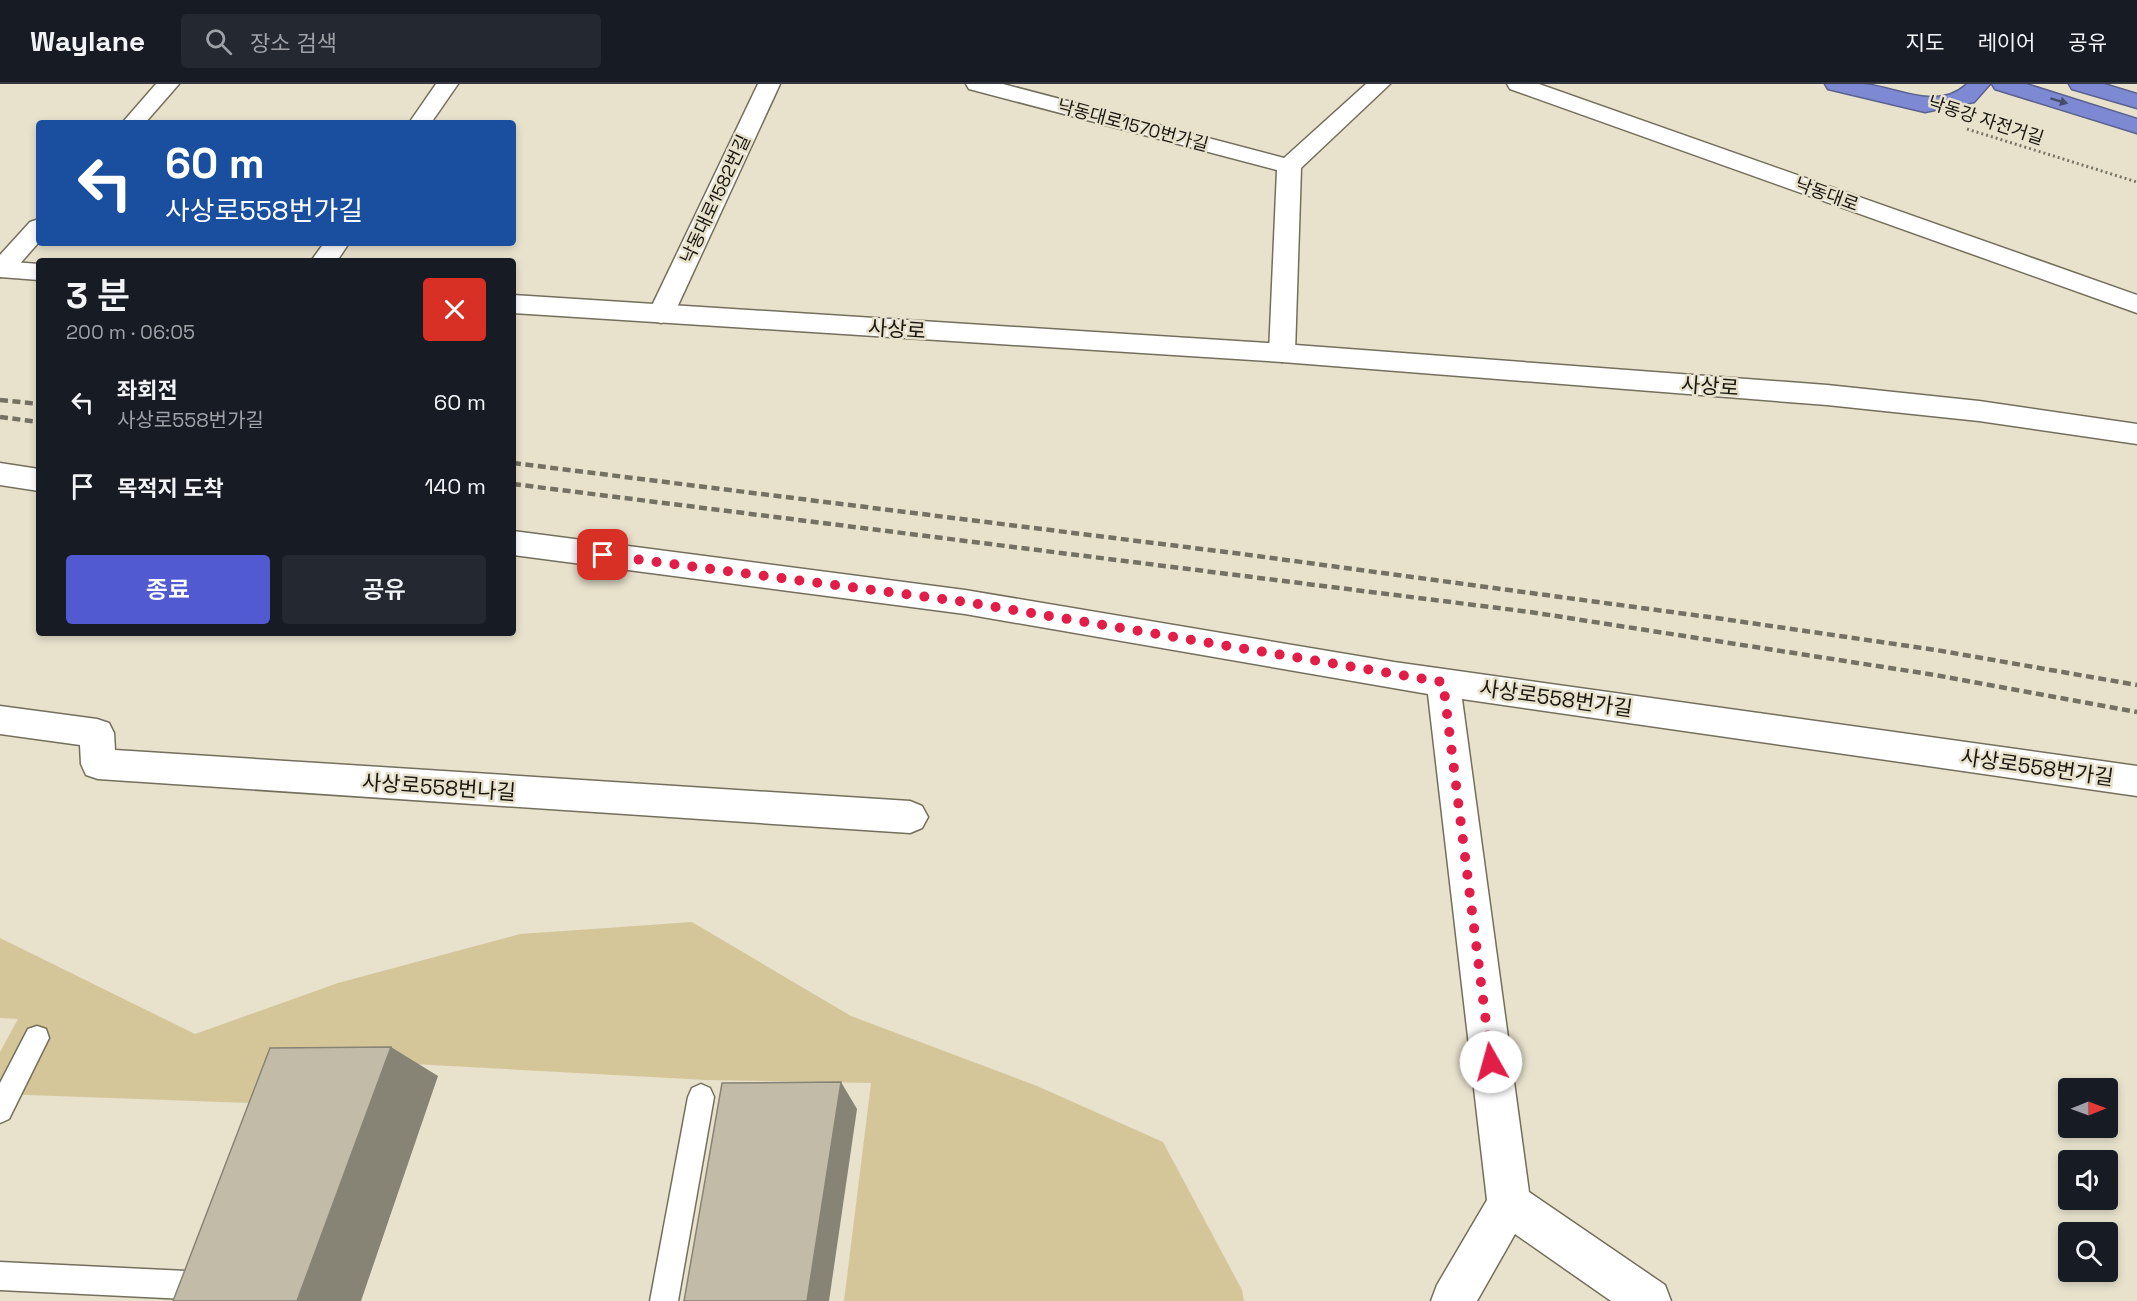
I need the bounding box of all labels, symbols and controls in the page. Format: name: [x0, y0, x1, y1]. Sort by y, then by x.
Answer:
search box: [181, 14, 601, 68]
text: Waylane: [30, 23, 145, 59]
icon: search: [202, 25, 235, 58]
text: 장소 검색: [250, 29, 337, 57]
text: 지도: [1906, 29, 1944, 56]
text: 레이어: [1977, 29, 2035, 56]
text: 공유: [2068, 29, 2107, 56]
street label: 낙동강 자전거길: [1925, 90, 2047, 150]
street label: 낙동대로1570번가길: [1055, 94, 1211, 156]
one-way arrow: [2050, 97, 2068, 107]
street label: 낙동대로1582번길: [675, 131, 755, 267]
text: 60 m: [165, 137, 265, 190]
icon: left: [66, 144, 144, 222]
street label: 낙동대로: [1792, 172, 1862, 216]
text: 사상로558번가길: [165, 193, 363, 228]
text: 3 분: [66, 273, 130, 319]
button: close: [423, 278, 486, 341]
street label: 사상로: [867, 314, 927, 344]
text: 200 m · 06:05: [66, 319, 195, 345]
street label: 사상로: [1680, 371, 1740, 401]
text: 좌회전: [117, 376, 178, 404]
icon: left: [66, 386, 99, 419]
text: 60 m: [434, 388, 486, 416]
text: 사상로558번가길: [117, 407, 264, 433]
icon: arrive: [66, 470, 99, 503]
text: 140 m: [424, 472, 486, 500]
text: 목적지 도착: [117, 474, 224, 502]
pin: [577, 529, 628, 580]
icon: arrive: [586, 538, 619, 571]
button: 종료: [66, 555, 270, 624]
button: 공유: [282, 555, 486, 624]
street label: 사상로558번가길: [1478, 674, 1634, 722]
street label: 사상로558번가길: [1959, 743, 2115, 791]
street label: 사상로558번나길: [361, 768, 517, 806]
position arrow: [1459, 1030, 1523, 1094]
north arrow: [2058, 1078, 2118, 1138]
map controls: [2058, 1078, 2118, 1282]
button: sound: [2058, 1150, 2118, 1210]
button: search: [2058, 1222, 2118, 1282]

